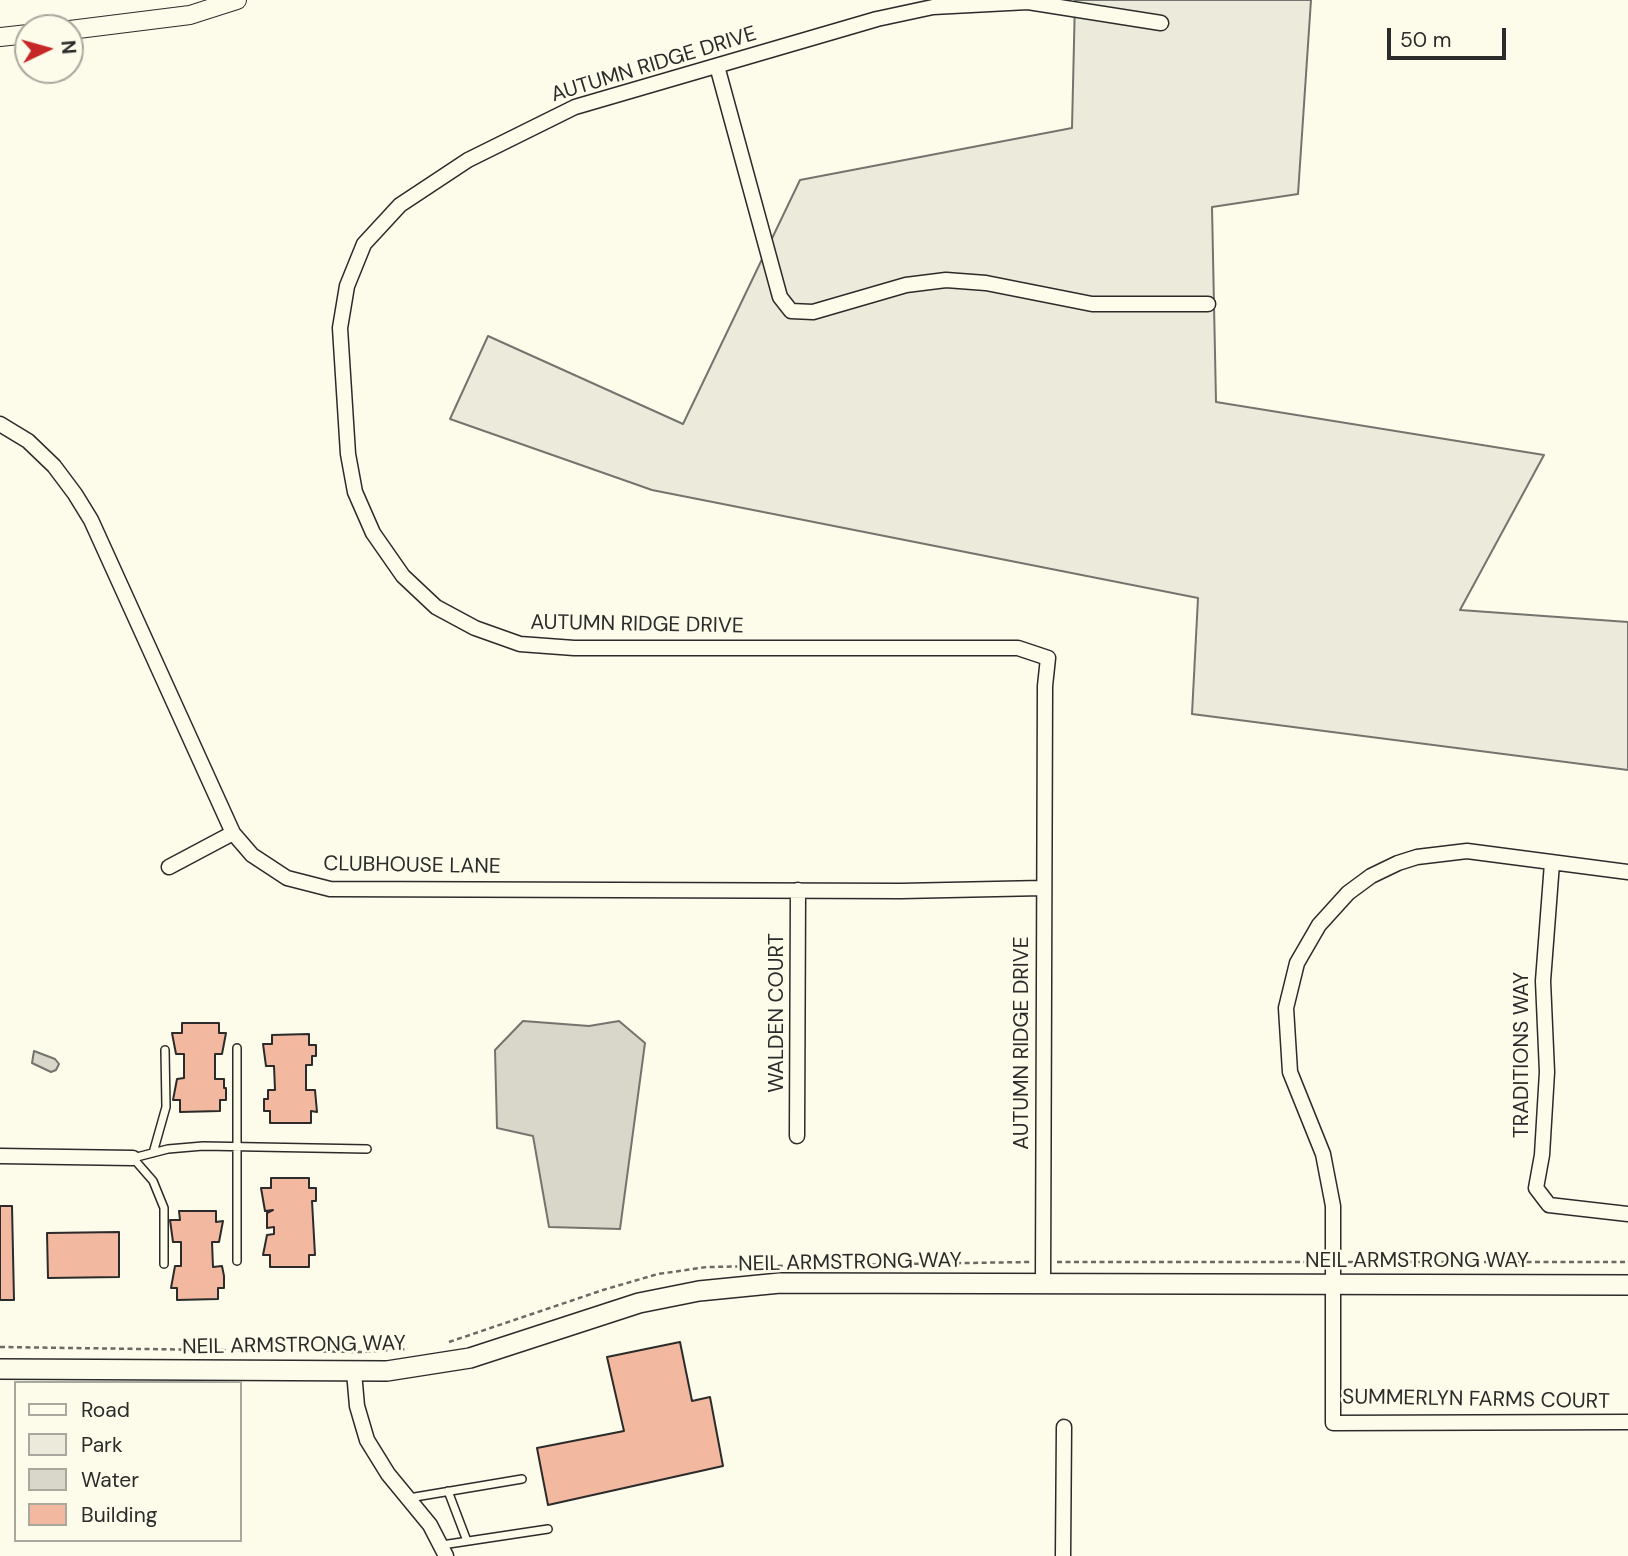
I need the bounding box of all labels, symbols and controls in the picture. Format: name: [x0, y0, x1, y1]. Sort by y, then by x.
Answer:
north arrow: [14, 14, 84, 84]
scale bar: [1390, 14, 1509, 58]
street label: AUTUMN RIDGE DRIVE: [548, 22, 760, 108]
text: 50 m: [1400, 26, 1451, 54]
text: N: [55, 39, 81, 55]
street label: AUTUMN RIDGE DRIVE: [530, 611, 744, 639]
street label: CLUBHOUSE LANE: [323, 852, 501, 880]
street label: WALDEN COURT: [764, 933, 790, 1093]
street label: AUTUMN RIDGE DRIVE: [1009, 936, 1035, 1150]
street label: TRADITIONS WAY: [1509, 972, 1535, 1138]
street label: NEIL ARMSTRONG WAY: [738, 1248, 962, 1278]
street label: NEIL ARMSTRONG WAY: [1305, 1248, 1529, 1274]
street label: NEIL ARMSTRONG WAY: [182, 1331, 406, 1361]
legend: [14, 1381, 242, 1542]
street label: SUMMERLYN FARMS COURT: [1342, 1385, 1610, 1415]
text: Road: [81, 1396, 130, 1424]
text: Park: [81, 1431, 122, 1459]
text: Water: [81, 1466, 139, 1494]
text: Building: [81, 1501, 157, 1529]

